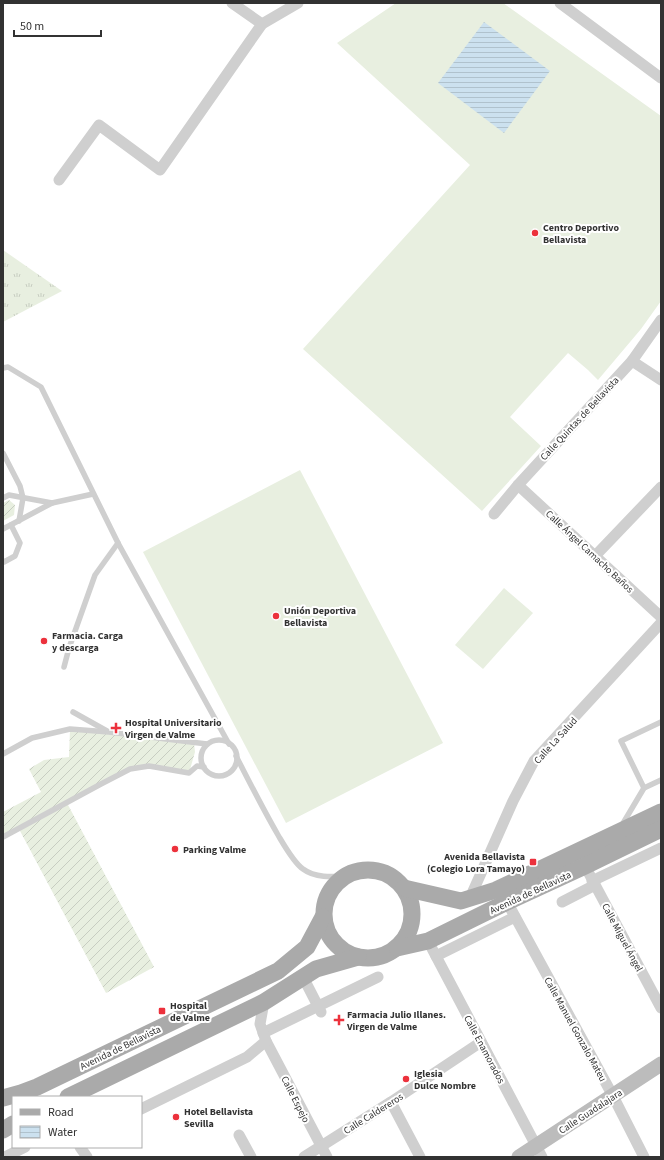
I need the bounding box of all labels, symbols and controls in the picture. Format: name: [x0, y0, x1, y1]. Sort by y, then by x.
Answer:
scale bar: [14, 12, 101, 38]
text: 50 m: [20, 18, 44, 35]
place label: Centro Deportivo Bellavista: [543, 221, 620, 247]
marker: Centro Deportivo Bellavista: [530, 228, 540, 238]
street label: Calle Quintas de Bellavista: [537, 374, 622, 464]
street label: Calle Ángel Camacho Baños: [542, 507, 636, 596]
place label: Unión Deportiva Bellavista: [284, 604, 356, 630]
marker: Unión Deportiva Bellavista: [271, 611, 281, 621]
place label: Farmacia. Carga y descarga: [52, 629, 123, 655]
marker: Farmacia. Carga y descarga: [39, 636, 49, 646]
street label: Calle La Salud: [531, 714, 581, 767]
place label: Hospital Universitario Virgen de Valme: [124, 716, 222, 742]
marker: Hospital Universitario Virgen de Valme: [110, 722, 122, 734]
place label: Parking Valme: [183, 843, 246, 857]
marker: Parking Valme: [170, 844, 180, 854]
place label: Avenida Bellavista (Colegio Lora Tamayo): [427, 850, 525, 876]
marker: Avenida Bellavista (Colegio Lora Tamayo): [528, 857, 538, 867]
street label: Avenida de Bellavista: [487, 868, 573, 918]
street label: Calle Miguel Ángel: [598, 901, 646, 975]
street label: Calle Manuel Gonzalo Mateu: [541, 975, 610, 1084]
place label: Hospital de Valme: [170, 999, 210, 1025]
marker: Hospital de Valme: [157, 1006, 167, 1016]
place label: Farmacia Julio Illanes. Virgen de Valme: [346, 1008, 446, 1034]
street label: Calle Enamorados: [460, 1013, 508, 1086]
marker: Farmacia Julio Illanes. Virgen de Valme: [334, 1015, 344, 1025]
street label: Avenida de Bellavista: [78, 1022, 163, 1074]
place label: Iglesia Dulce Nombre: [414, 1067, 476, 1093]
street label: Calle Espejo: [277, 1074, 313, 1125]
marker: Iglesia Dulce Nombre: [401, 1074, 411, 1084]
street label: Calle Guadalajara: [556, 1086, 625, 1138]
street label: Calle Caldereros: [341, 1090, 406, 1138]
legend: [12, 1096, 142, 1148]
text: Road: [48, 1104, 74, 1121]
place label: Hotel Bellavista Sevilla: [184, 1105, 253, 1131]
marker: Hotel Bellavista Sevilla: [171, 1112, 181, 1122]
text: Water: [48, 1124, 78, 1141]

